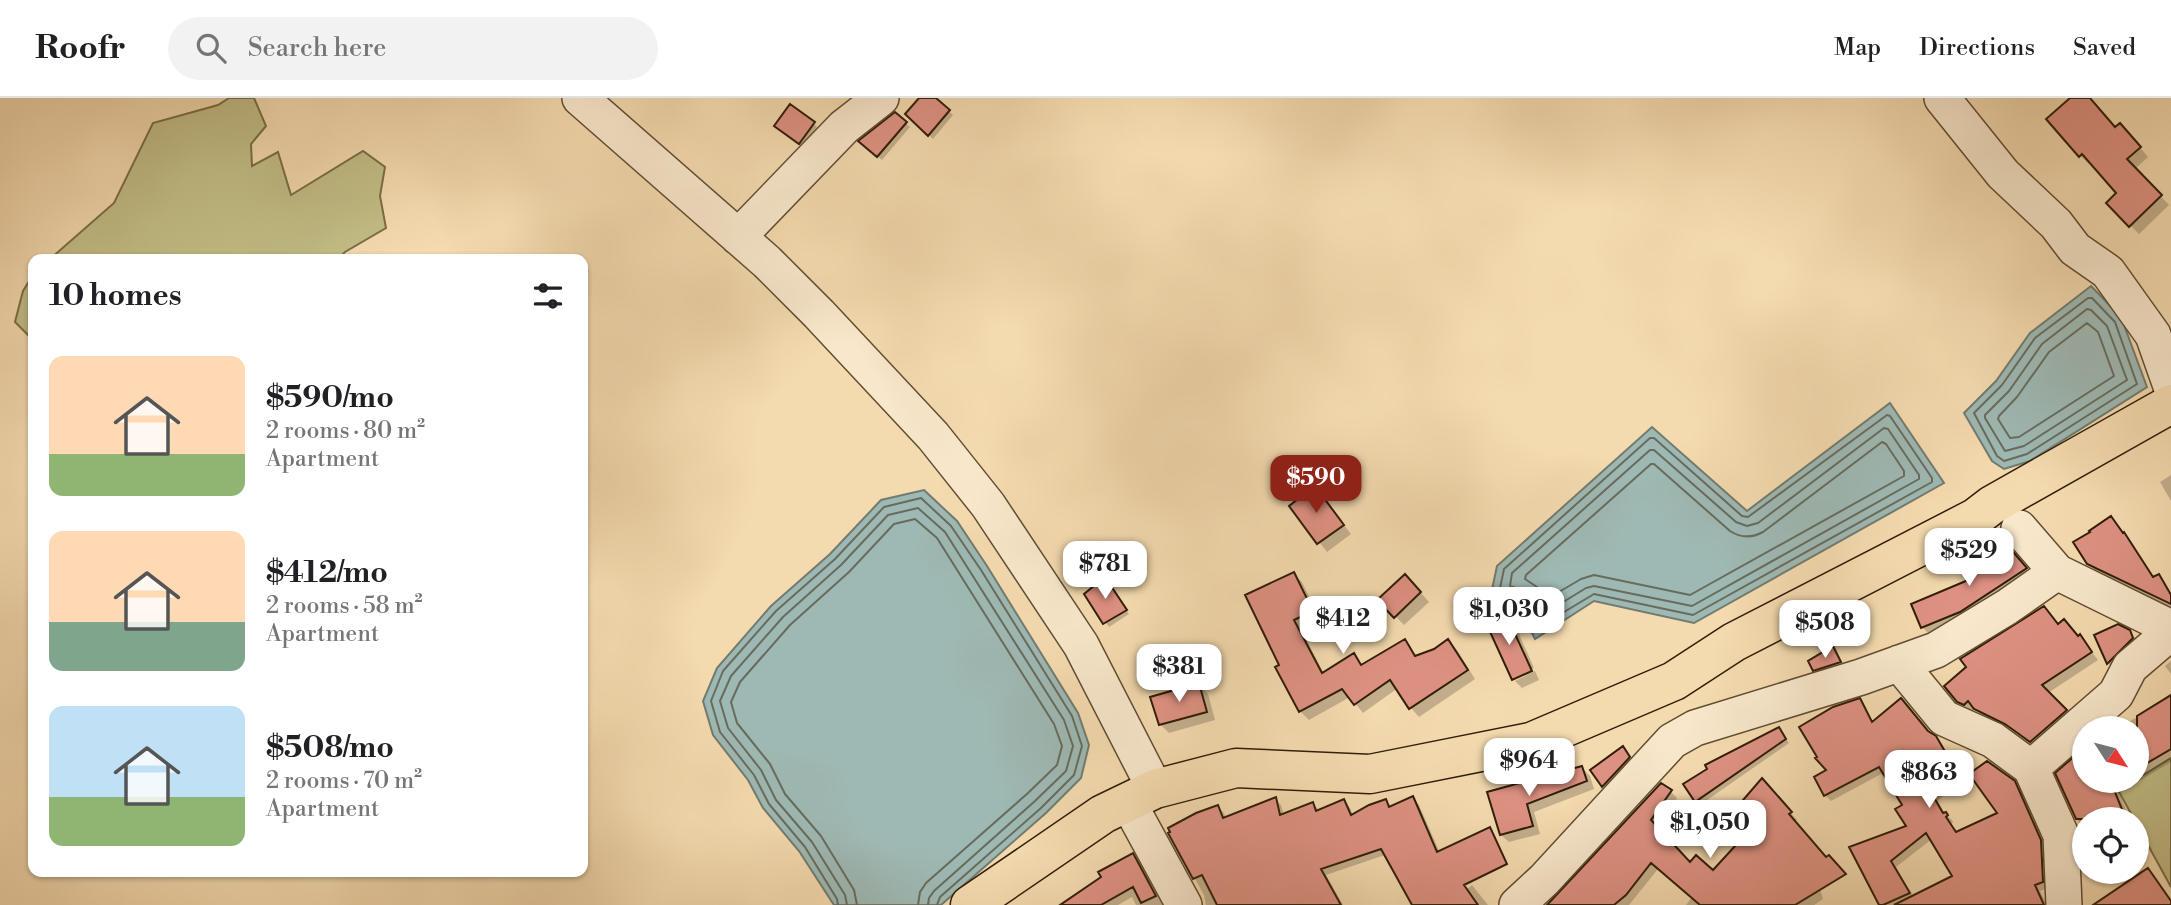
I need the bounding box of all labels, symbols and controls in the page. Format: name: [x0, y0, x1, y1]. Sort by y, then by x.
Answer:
search box: [168, 17, 658, 80]
text: Roofr: [35, 28, 126, 69]
icon: search: [192, 29, 230, 67]
text: Search here: [248, 32, 386, 64]
text: Map: [1834, 33, 1881, 63]
text: Directions: [1919, 33, 2035, 63]
text: Saved: [2073, 33, 2136, 63]
text: 10 homes: [49, 277, 182, 315]
icon: filters: [529, 277, 567, 315]
text: $590/mo: [266, 379, 394, 417]
icon: home: [105, 384, 189, 468]
text: 2 rooms · 80 m²: [266, 417, 425, 445]
text: Apartment: [266, 445, 379, 473]
pin: $590: [1275, 456, 1357, 515]
text: $590: [1286, 464, 1346, 492]
pin: $529: [1928, 528, 2010, 588]
text: $529: [1941, 537, 1997, 565]
pin: $781: [1064, 542, 1146, 601]
text: $781: [1079, 550, 1131, 578]
text: $412/mo: [266, 554, 388, 592]
icon: home: [105, 559, 189, 643]
pin: $1,030: [1452, 588, 1566, 647]
text: 2 rooms · 58 m²: [266, 592, 423, 620]
pin: $412: [1302, 596, 1384, 656]
text: $1,030: [1469, 596, 1549, 624]
pin: $508: [1784, 601, 1866, 660]
text: $412: [1316, 605, 1370, 633]
text: $508: [1795, 609, 1855, 637]
text: Apartment: [266, 620, 379, 648]
pin: $381: [1138, 644, 1220, 704]
text: $381: [1153, 653, 1205, 681]
north arrow: [2072, 716, 2149, 793]
map controls: [2072, 716, 2149, 884]
text: $508/mo: [266, 729, 394, 767]
icon: home: [105, 734, 189, 818]
pin: $964: [1488, 738, 1570, 798]
text: $964: [1500, 747, 1558, 775]
pin: $863: [1888, 750, 1970, 810]
text: $863: [1901, 759, 1957, 787]
text: 2 rooms · 70 m²: [266, 767, 422, 795]
text: Apartment: [266, 795, 379, 823]
pin: $1,050: [1653, 800, 1767, 860]
button: locate: [2072, 807, 2149, 884]
text: $1,050: [1670, 809, 1750, 837]

